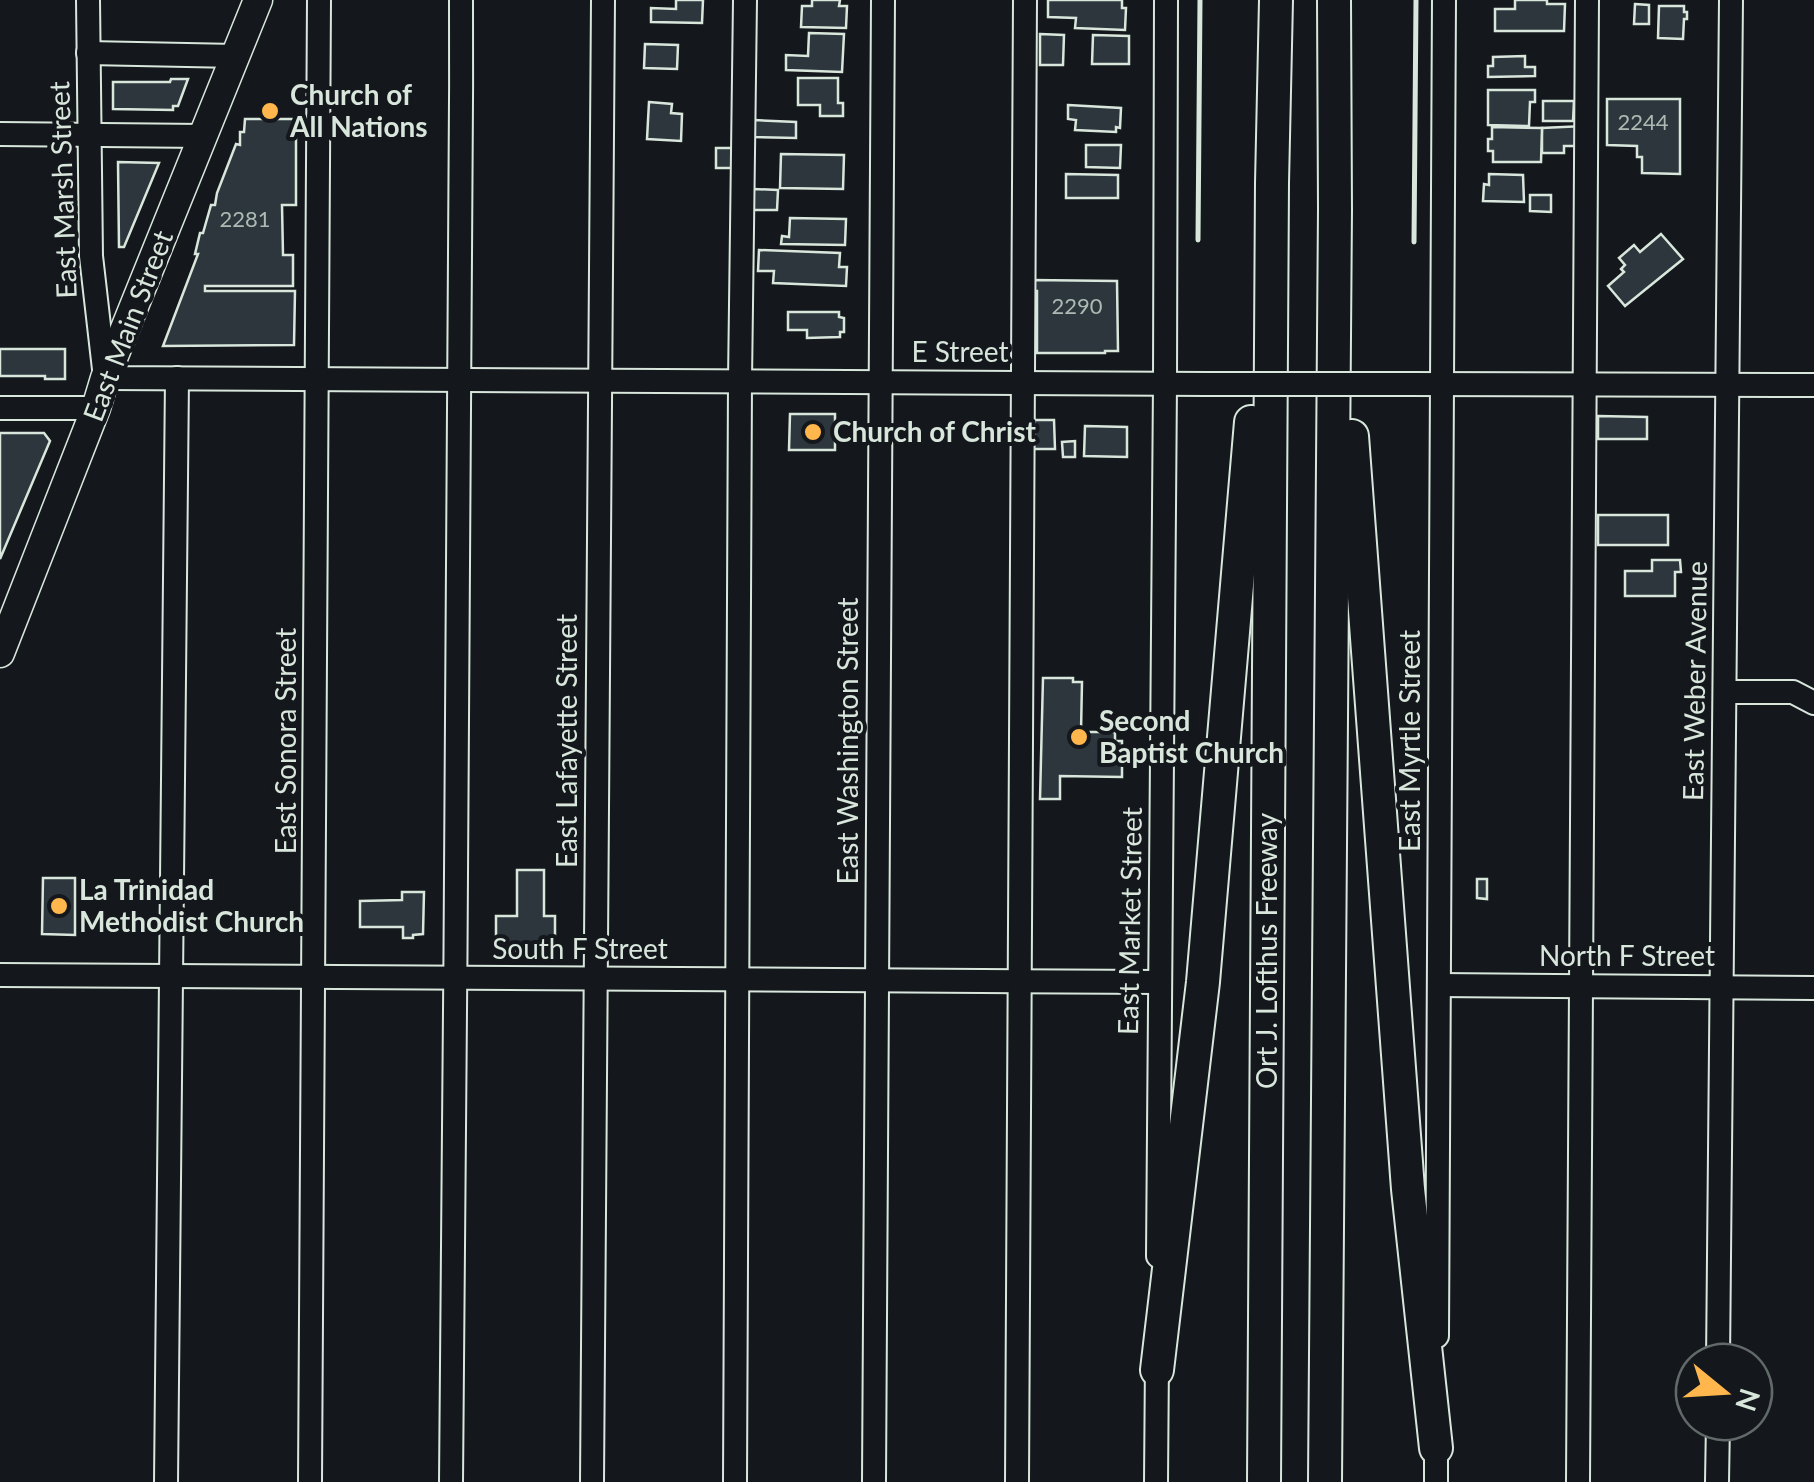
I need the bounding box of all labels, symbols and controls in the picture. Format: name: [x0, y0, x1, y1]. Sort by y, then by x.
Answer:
place label: Church of All Nations: [289, 77, 428, 143]
street label: East Marsh Street: [41, 81, 83, 299]
marker: Church of All Nations: [259, 100, 281, 122]
house number: 2244: [1617, 108, 1669, 135]
house number: 2281: [219, 205, 271, 232]
street label: East Main Street: [75, 225, 179, 426]
house number: 2290: [1051, 292, 1103, 319]
street label: E Street: [911, 334, 1009, 368]
place label: Church of Christ: [833, 414, 1036, 448]
marker: Church of Christ: [802, 421, 824, 443]
street label: East Weber Avenue: [1675, 561, 1713, 801]
street label: East Washington Street: [830, 597, 864, 885]
street label: East Lafayette Street: [549, 614, 583, 868]
street label: East Sonora Street: [268, 628, 302, 854]
street label: East Myrtle Street: [1392, 630, 1426, 852]
place label: Second Baptist Church: [1099, 703, 1284, 769]
marker: Second Baptist Church: [1068, 726, 1090, 748]
street label: East Market Street: [1110, 807, 1148, 1035]
street label: Ort J. Lofthus Freeway: [1249, 812, 1283, 1089]
place label: La Trinidad Methodist Church: [79, 872, 304, 938]
marker: La Trinidad Methodist Church: [48, 895, 70, 917]
street label: South F Street: [492, 931, 668, 965]
street label: North F Street: [1539, 938, 1715, 972]
north arrow: [1674, 1342, 1774, 1442]
text: N: [1729, 1385, 1768, 1416]

